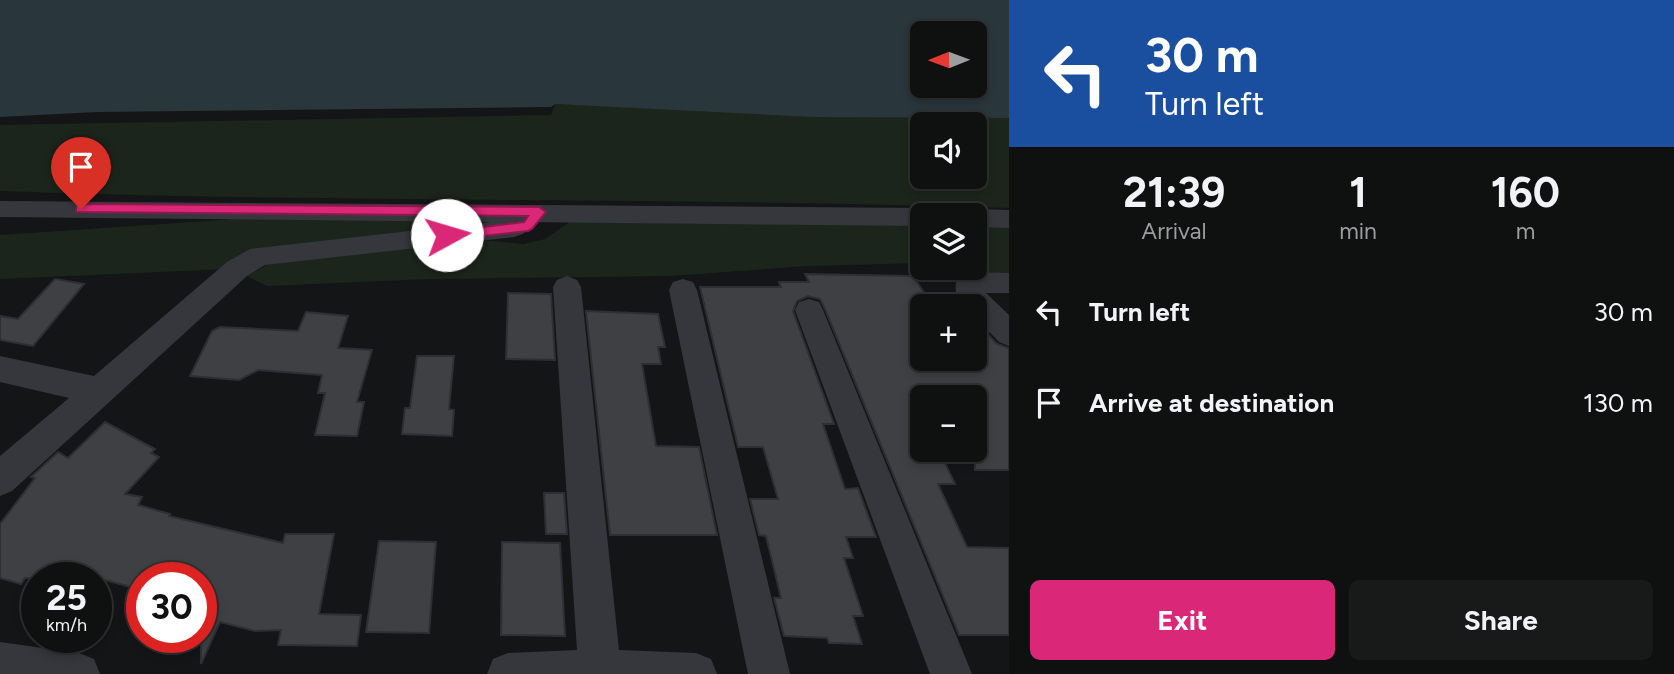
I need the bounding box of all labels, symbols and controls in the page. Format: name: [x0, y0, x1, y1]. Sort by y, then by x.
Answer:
north arrow: [910, 21, 987, 98]
map controls: [910, 21, 987, 462]
text: 30 m: [1145, 25, 1258, 84]
icon: left: [1030, 28, 1121, 119]
text: Turn left: [1145, 85, 1264, 123]
button: sound: [910, 112, 987, 189]
pin: [51, 137, 111, 209]
icon: arrive: [62, 148, 100, 186]
text: 21:39: [1123, 167, 1225, 218]
text: 1: [1349, 167, 1367, 218]
text: 160: [1491, 167, 1560, 218]
position arrow: [410, 198, 484, 272]
button: layers: [910, 203, 987, 280]
text: Arrival: [1142, 217, 1207, 245]
text: min: [1339, 217, 1377, 245]
text: m: [1516, 217, 1535, 245]
icon: left: [1030, 293, 1068, 331]
button: +: [910, 294, 987, 371]
text: Turn left: [1089, 296, 1190, 328]
text: 30 m: [1594, 296, 1653, 328]
icon: arrive: [1030, 384, 1068, 422]
button: −: [910, 385, 987, 462]
text: Arrive at destination: [1089, 387, 1334, 419]
text: 130 m: [1583, 387, 1653, 419]
speed limit sign: 30: [126, 562, 217, 653]
text: 25: [46, 577, 87, 619]
button: Exit: [1030, 580, 1335, 660]
button: Share: [1349, 580, 1653, 660]
text: km/h: [46, 614, 87, 636]

